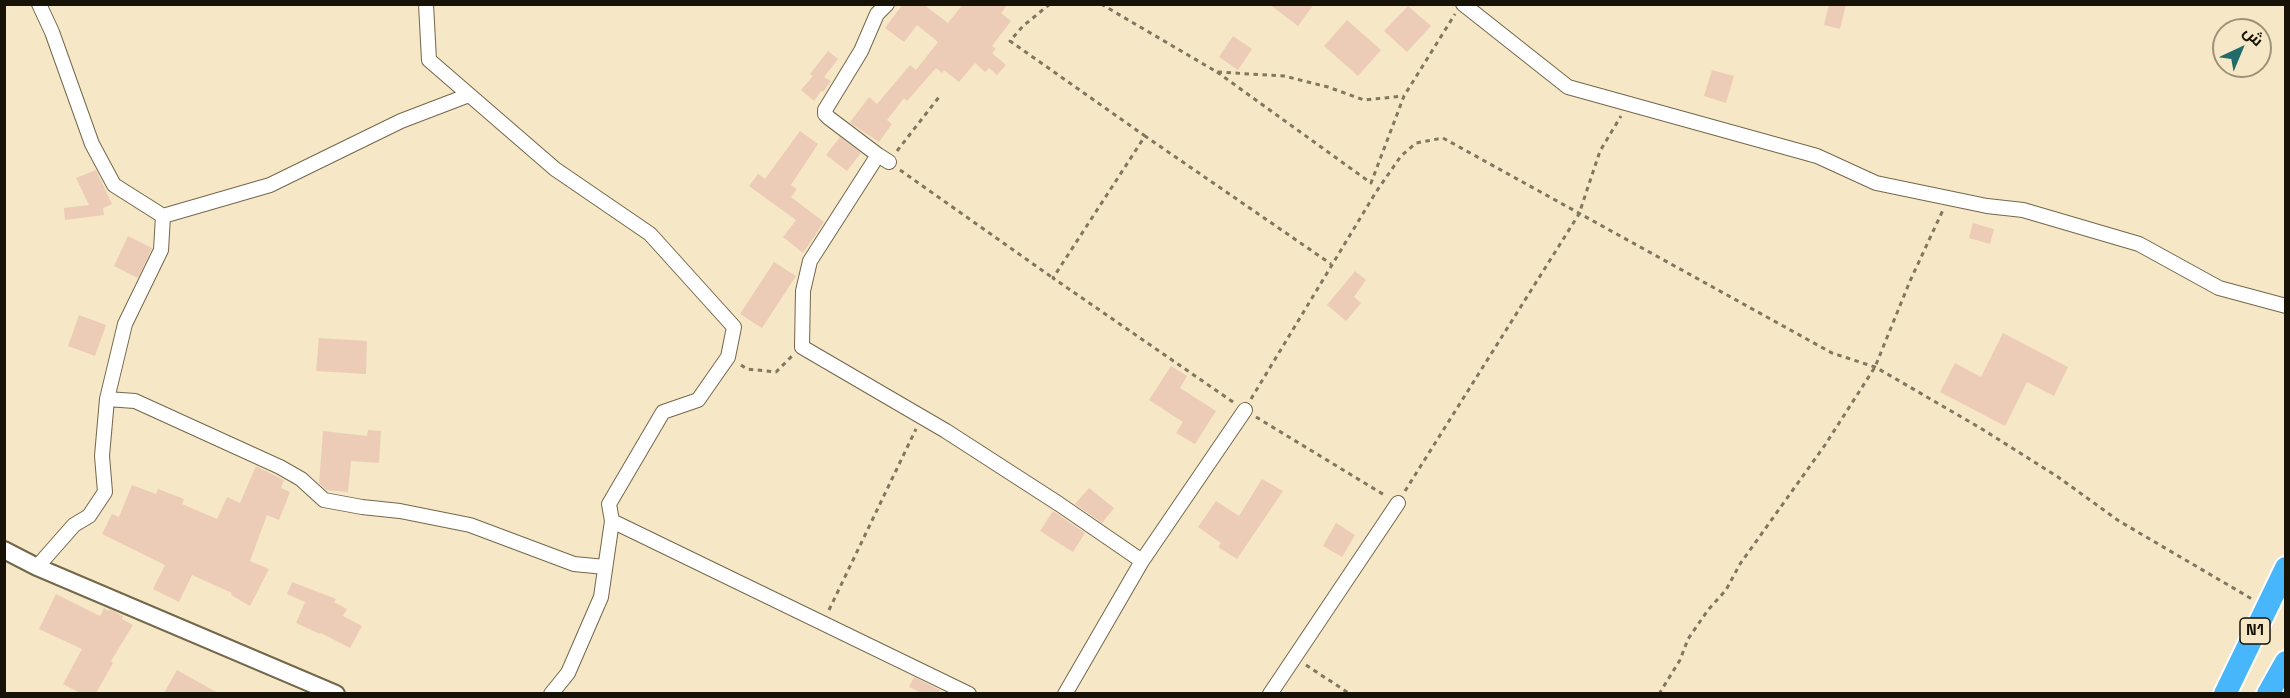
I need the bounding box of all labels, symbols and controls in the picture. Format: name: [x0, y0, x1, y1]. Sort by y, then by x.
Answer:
north arrow: [2212, 18, 2272, 78]
text: ش: [2239, 21, 2268, 51]
road number: N1: [2240, 618, 2270, 644]

